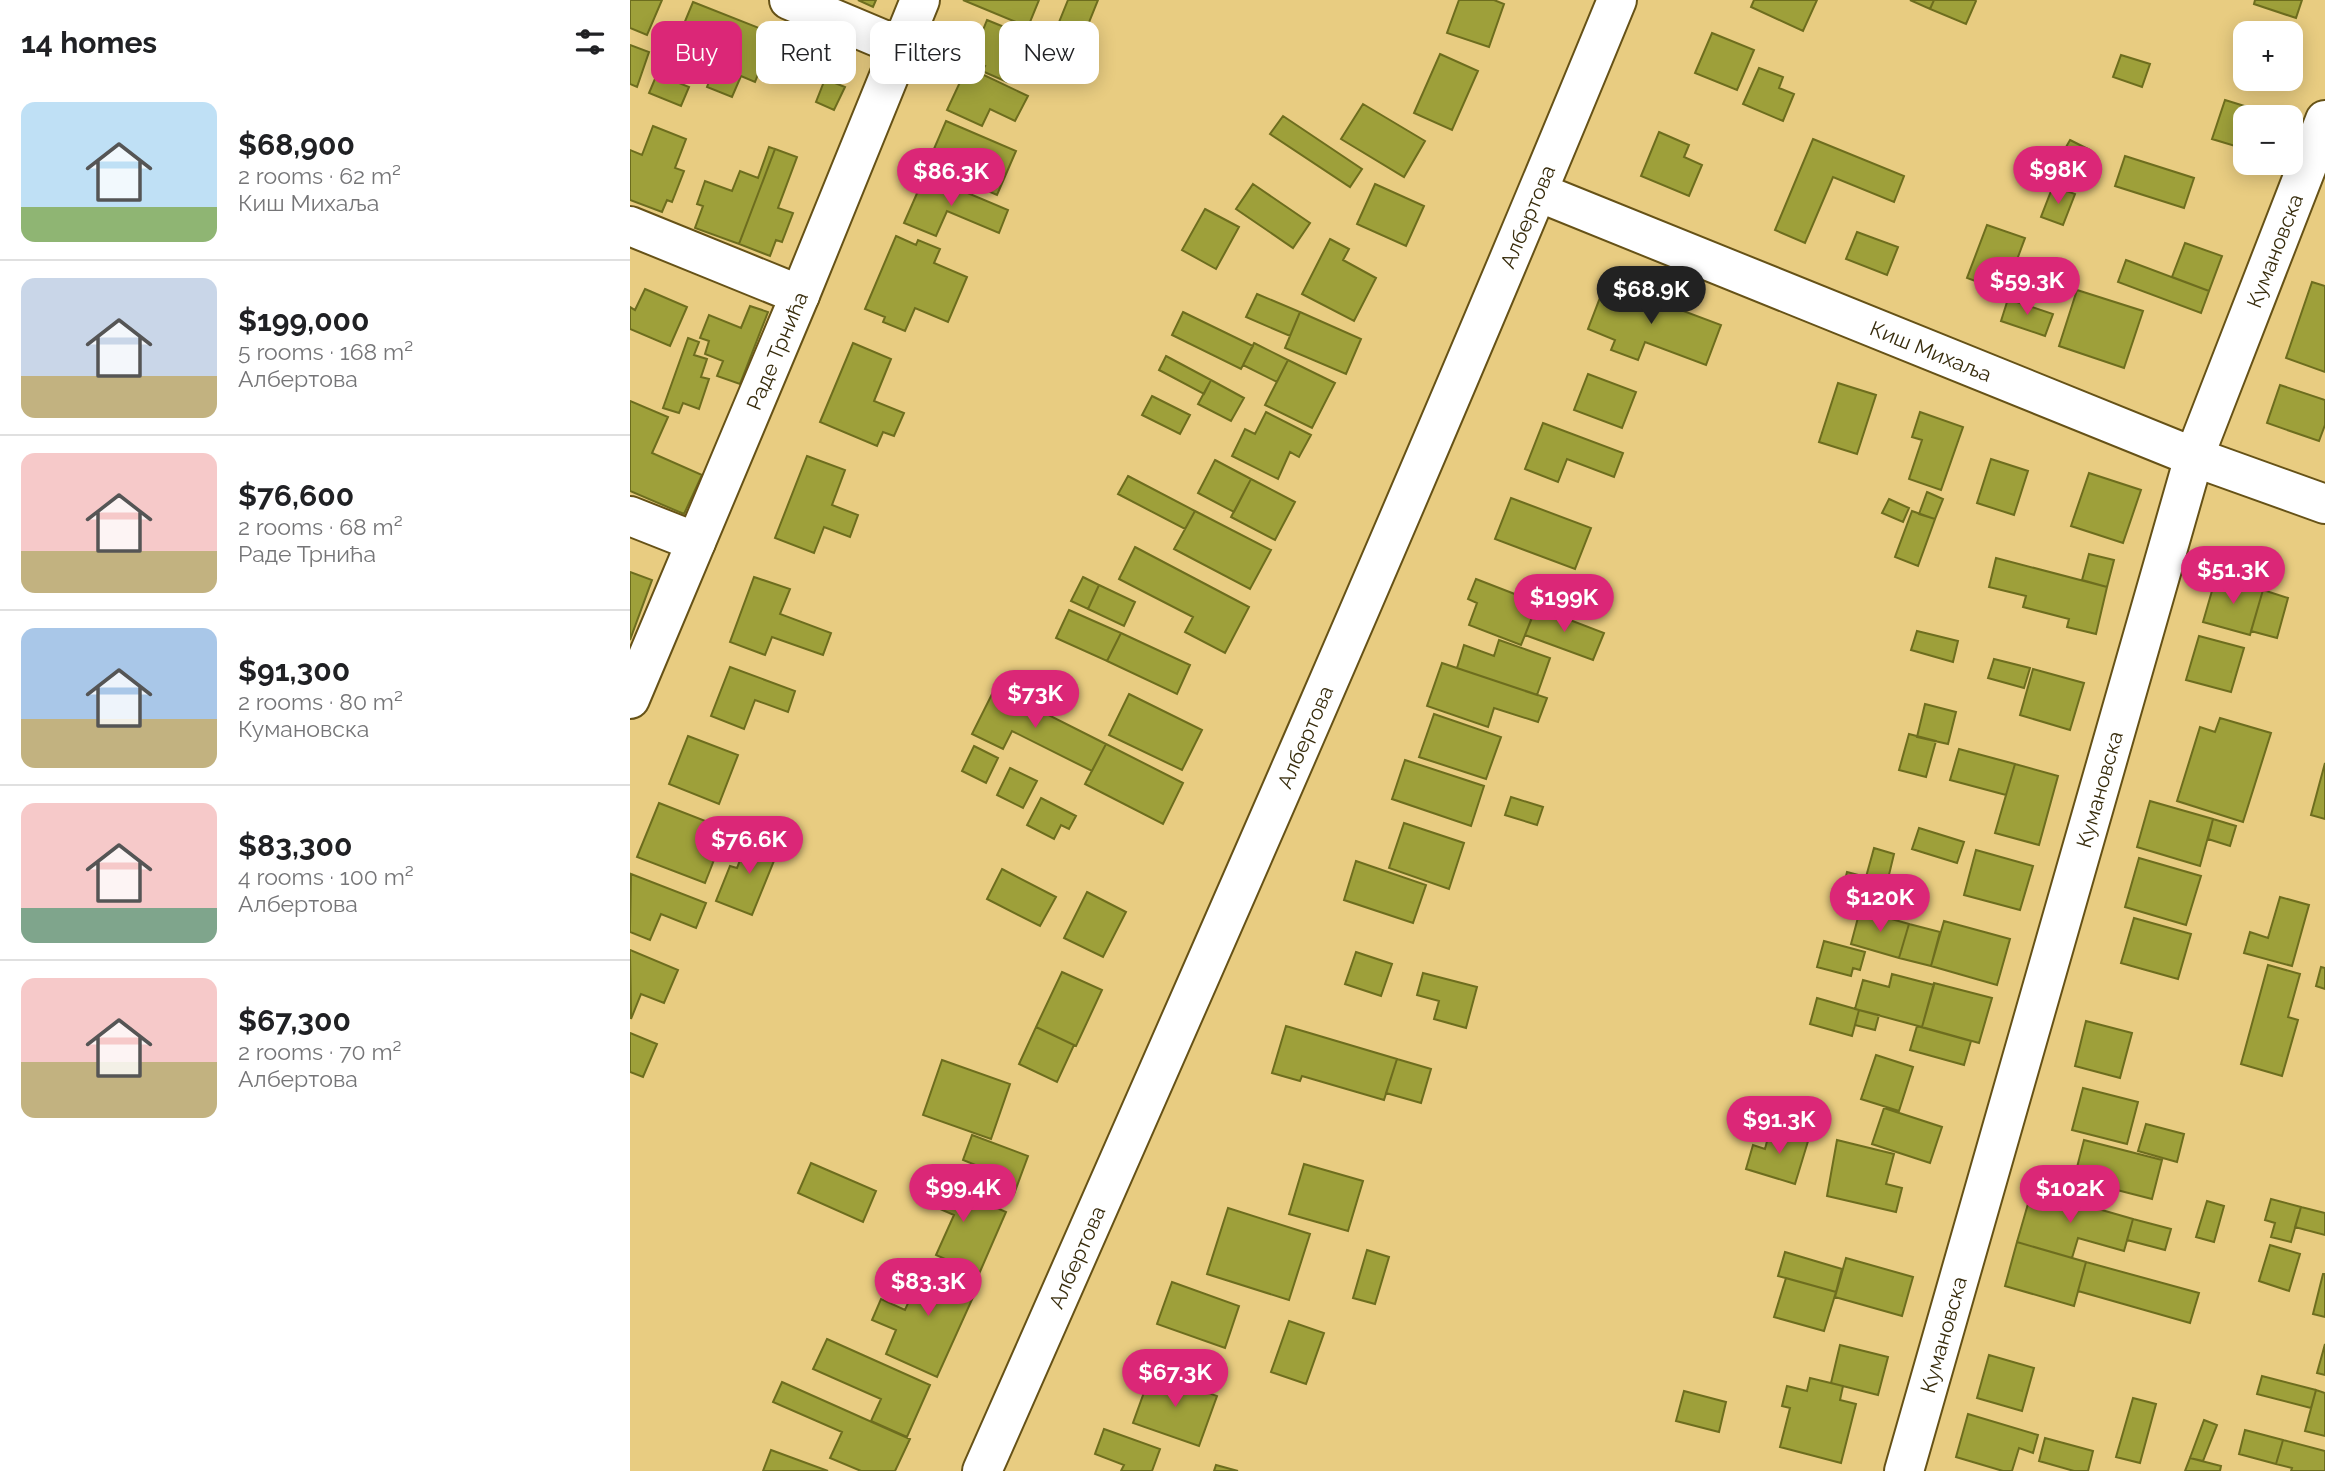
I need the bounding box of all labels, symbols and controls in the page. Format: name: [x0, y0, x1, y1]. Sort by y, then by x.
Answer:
chip: Buy: [651, 21, 742, 84]
chip: Rent: [756, 21, 856, 84]
chip: Filters: [870, 21, 985, 84]
chip: New: [999, 21, 1099, 84]
map controls: [2233, 21, 2303, 175]
button: +: [2233, 21, 2303, 91]
icon: filters: [571, 23, 609, 61]
text: 14 homes: [21, 25, 157, 60]
button: −: [2233, 105, 2303, 175]
text: $68,900: [238, 127, 355, 162]
icon: home: [77, 130, 161, 214]
pin: $98K: [2017, 146, 2099, 206]
pin: $86.3K: [894, 148, 1008, 208]
text: $98K: [2029, 155, 2087, 182]
text: $86.3K: [913, 157, 989, 184]
street label: Албертова: [1494, 161, 1560, 272]
text: 2 rooms · 62 m²: [238, 162, 401, 189]
text: Киш Михаља: [238, 189, 379, 216]
street label: Кумановска: [2241, 190, 2308, 311]
pin: $59.3K: [1970, 258, 2084, 317]
pin: $68.9K: [1594, 266, 1708, 326]
text: $59.3K: [1990, 266, 2064, 293]
text: $68.9K: [1613, 275, 1689, 302]
street label: Раде Трнића: [741, 288, 813, 414]
text: $199,000: [238, 303, 369, 338]
icon: home: [77, 306, 161, 390]
street label: Киш Михаља: [1867, 315, 1996, 387]
text: 5 rooms · 168 m²: [238, 338, 413, 365]
text: Албертова: [238, 365, 358, 392]
text: $76,600: [238, 478, 354, 513]
icon: home: [77, 481, 161, 565]
text: 2 rooms · 68 m²: [238, 513, 403, 540]
text: Раде Трнића: [238, 540, 376, 567]
pin: $51.3K: [2176, 546, 2290, 606]
text: $51.3K: [2197, 555, 2269, 582]
pin: $199K: [1515, 574, 1613, 634]
text: $199K: [1530, 583, 1598, 610]
text: $91,300: [238, 653, 350, 688]
icon: home: [77, 656, 161, 740]
pin: $73K: [994, 670, 1076, 730]
text: $73K: [1007, 679, 1063, 706]
street label: Албертова: [1271, 682, 1338, 792]
text: 2 rooms · 80 m²: [238, 688, 403, 715]
text: Кумановска: [238, 715, 369, 742]
street label: Кумановска: [2070, 728, 2127, 850]
pin: $76.6K: [692, 816, 806, 876]
text: $76.6K: [711, 825, 787, 852]
text: $83,300: [238, 828, 352, 863]
icon: home: [77, 831, 161, 915]
text: 4 rooms · 100 m²: [238, 863, 414, 890]
pin: $120K: [1831, 874, 1929, 934]
text: $120K: [1846, 883, 1914, 910]
text: Албертова: [238, 890, 358, 917]
text: $67,300: [238, 1003, 351, 1038]
icon: home: [77, 1006, 161, 1090]
text: 2 rooms · 70 m²: [238, 1038, 401, 1065]
text: Албертова: [238, 1065, 358, 1092]
pin: $91.3K: [1722, 1096, 1836, 1156]
text: $91.3K: [1743, 1105, 1815, 1132]
pin: $99.4K: [906, 1164, 1020, 1224]
pin: $102K: [2021, 1166, 2119, 1225]
text: $99.4K: [925, 1173, 1001, 1200]
text: $102K: [2036, 1174, 2104, 1201]
street label: Албертова: [1043, 1202, 1110, 1312]
pin: $83.3K: [871, 1258, 985, 1318]
text: $83.3K: [891, 1267, 965, 1294]
street label: Кумановска: [1915, 1273, 1972, 1396]
pin: $67.3K: [1118, 1350, 1232, 1409]
text: $67.3K: [1138, 1358, 1212, 1385]

